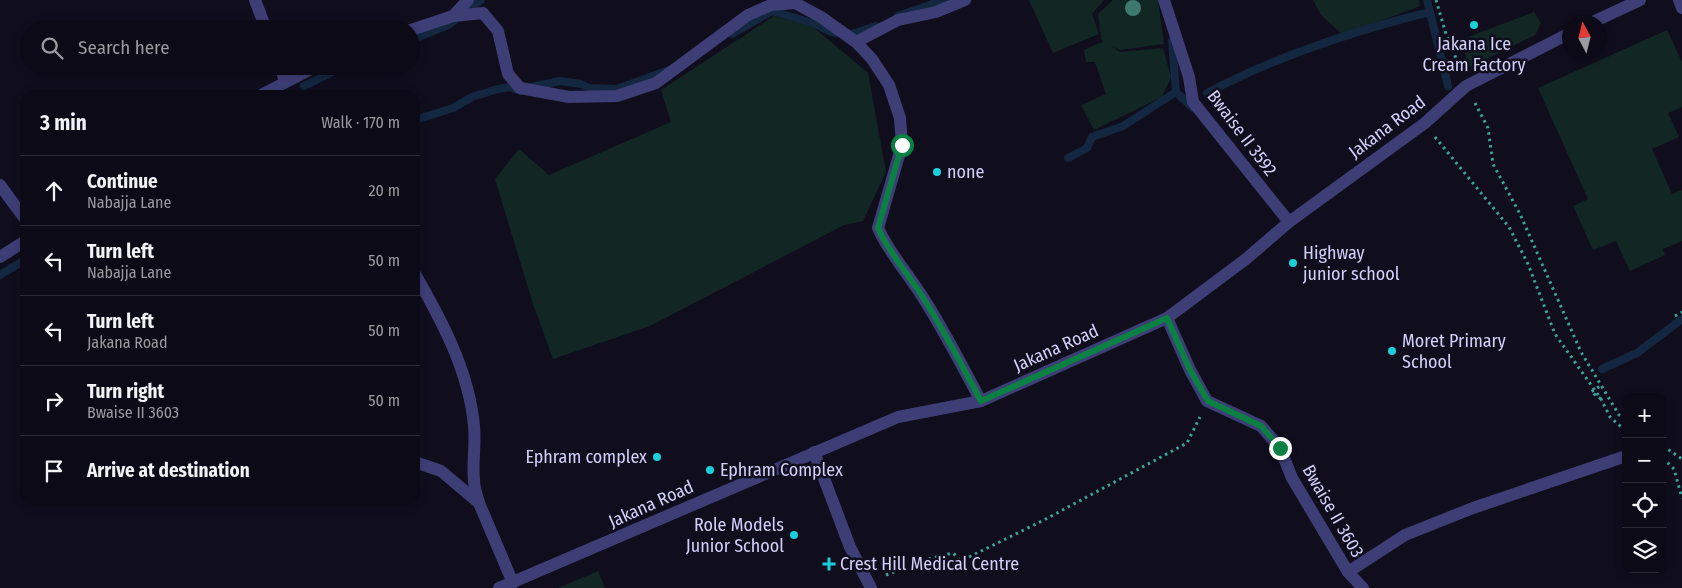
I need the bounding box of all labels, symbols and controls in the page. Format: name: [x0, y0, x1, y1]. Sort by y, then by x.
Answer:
north arrow: [1562, 15, 1607, 60]
marker: Jakana Ice Cream Factory: [1468, 19, 1480, 31]
search box: [20, 20, 420, 75]
place label: Jakana Ice Cream Factory: [1423, 33, 1526, 76]
icon: search: [38, 34, 66, 62]
text: Search here: [78, 36, 170, 59]
street label: Bwaise II 3592: [1203, 86, 1281, 180]
street label: Jakana Road: [1344, 91, 1430, 163]
text: 3 min: [40, 110, 87, 136]
text: Walk · 170 m: [321, 113, 400, 132]
route start: [891, 134, 914, 157]
place label: none: [947, 161, 984, 183]
marker: none: [931, 166, 943, 178]
text: Continue: [87, 170, 158, 193]
icon: ahead: [40, 177, 68, 205]
text: 20 m: [369, 181, 400, 200]
text: Nabajja Lane: [87, 193, 171, 212]
text: Turn left: [87, 240, 154, 263]
place label: Highway junior school: [1302, 242, 1400, 285]
icon: left: [40, 247, 68, 275]
text: 50 m: [368, 251, 400, 270]
marker: Highway junior school: [1287, 257, 1299, 269]
text: Nabajja Lane: [87, 263, 171, 282]
text: Turn left: [87, 310, 154, 333]
icon: left: [40, 317, 68, 345]
street label: Jakana Road: [1010, 320, 1102, 376]
text: 50 m: [368, 321, 400, 340]
place label: Moret Primary School: [1402, 330, 1506, 373]
text: Jakana Road: [87, 333, 167, 352]
marker: Moret Primary School: [1386, 345, 1398, 357]
text: Turn right: [87, 380, 164, 403]
icon: right: [40, 387, 68, 415]
text: 50 m: [368, 391, 400, 410]
map controls: [1622, 393, 1667, 573]
button: +: [1622, 393, 1667, 438]
text: Bwaise II 3603: [87, 403, 179, 422]
route end: [1269, 437, 1292, 460]
button: −: [1622, 438, 1667, 483]
place label: Ephram complex: [526, 446, 647, 468]
marker: Ephram complex: [651, 451, 663, 463]
icon: arrive: [40, 457, 68, 485]
text: Arrive at destination: [87, 459, 250, 482]
place label: Ephram Complex: [720, 459, 843, 481]
street label: Bwaise II 3603: [1298, 461, 1368, 561]
marker: Ephram Complex: [704, 464, 716, 476]
street label: Jakana Road: [605, 476, 697, 532]
button: locate: [1622, 483, 1667, 528]
place label: Role Models Junior School: [686, 514, 784, 557]
button: layers: [1622, 528, 1667, 573]
marker: Role Models Junior School: [788, 529, 800, 541]
place label: Crest Hill Medical Centre: [840, 553, 1019, 575]
marker: Crest Hill Medical Centre: [822, 557, 836, 571]

